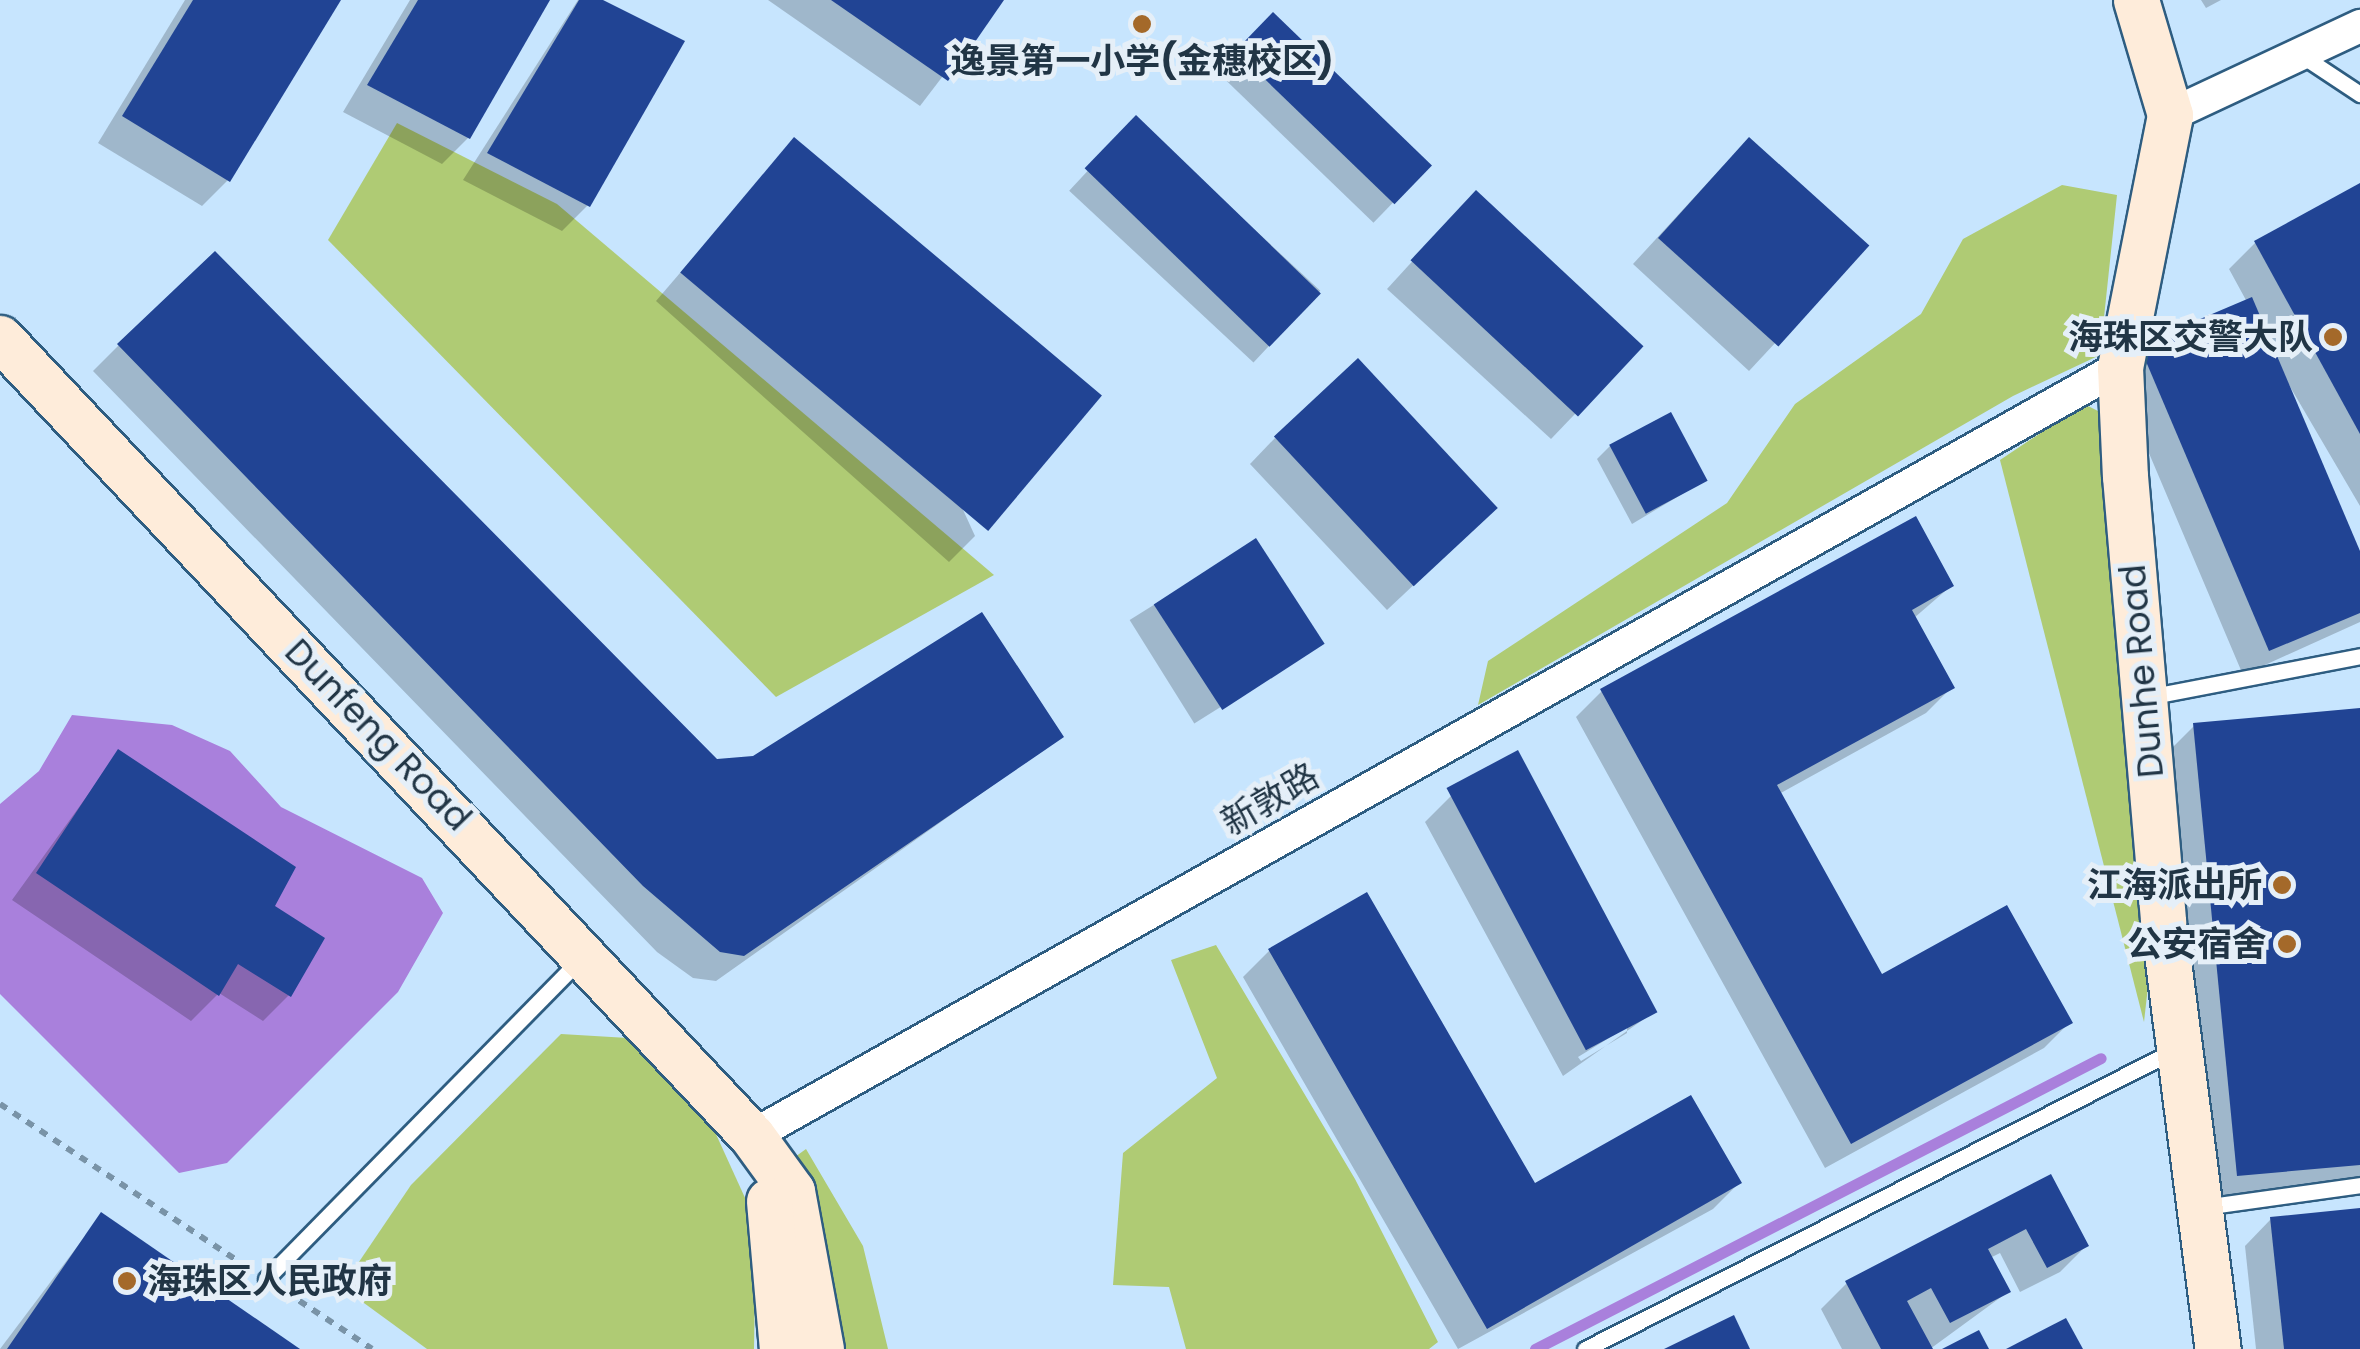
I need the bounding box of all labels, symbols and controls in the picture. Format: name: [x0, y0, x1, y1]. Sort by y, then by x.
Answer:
marker: 逸景第一小学(金穗校区): [1131, 13, 1153, 35]
place label: 逸景第一小学(金穗校区): [950, 40, 1334, 82]
place label: 海珠区交警大队: [2068, 316, 2313, 358]
marker: 海珠区交警大队: [2322, 326, 2344, 348]
street label: Dunhe Road: [2112, 563, 2172, 779]
street label: Dunfeng Road: [276, 631, 480, 839]
street label: 新敦路: [1214, 755, 1326, 843]
place label: 江海派出所: [2087, 864, 2262, 906]
marker: 江海派出所: [2271, 874, 2293, 896]
place label: 公安宿舍: [2127, 923, 2267, 965]
marker: 公安宿舍: [2276, 933, 2298, 955]
place label: 海珠区人民政府: [147, 1260, 392, 1302]
marker: 海珠区人民政府: [116, 1270, 138, 1292]

